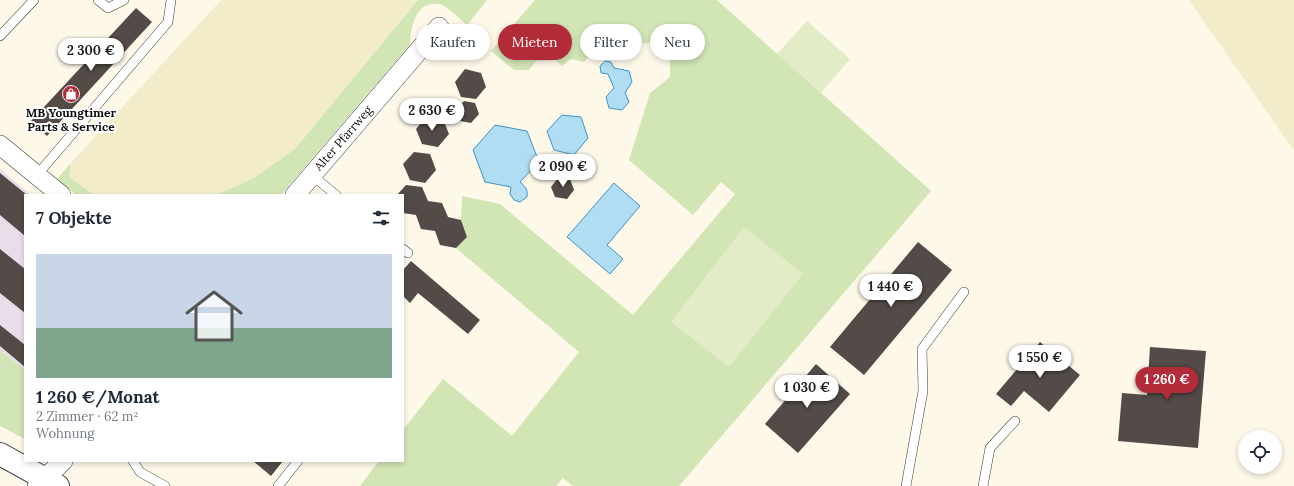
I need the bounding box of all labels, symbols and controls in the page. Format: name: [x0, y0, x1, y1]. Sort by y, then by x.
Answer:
chip: Kaufen: [416, 24, 490, 60]
chip: Mieten: [498, 24, 572, 60]
chip: Filter: [580, 24, 642, 60]
chip: Neu: [650, 24, 705, 60]
pin: 2 300 €: [54, 38, 128, 72]
text: 2 300 €: [67, 42, 115, 59]
shop icon: MB Youngtimer Parts & Service: [61, 84, 81, 104]
pin: 2 630 €: [395, 98, 469, 132]
street label: Alter Pfarrweg: [310, 102, 375, 174]
text: 2 630 €: [408, 102, 456, 119]
place label: MB Youngtimer Parts & Service: [26, 105, 117, 134]
pin: 2 090 €: [526, 154, 600, 188]
text: 2 090 €: [539, 158, 587, 175]
text: 7 Objekte: [36, 207, 112, 229]
icon: filters: [370, 207, 392, 229]
pin: 1 440 €: [854, 274, 928, 308]
text: 1 440 €: [868, 278, 914, 295]
icon: home: [178, 280, 250, 352]
pin: 1 550 €: [1003, 345, 1077, 379]
text: 1 550 €: [1018, 349, 1062, 366]
pin: 1 260 €: [1130, 367, 1204, 401]
text: 1 260 €: [1144, 371, 1190, 388]
pin: 1 030 €: [770, 375, 844, 409]
text: 1 030 €: [784, 379, 830, 396]
text: 1 260 €/Monat: [36, 386, 160, 408]
text: 2 Zimmer · 62 m²: [36, 408, 138, 425]
text: Wohnung: [36, 425, 95, 442]
map controls: [1238, 430, 1282, 474]
button: locate: [1238, 430, 1282, 474]

